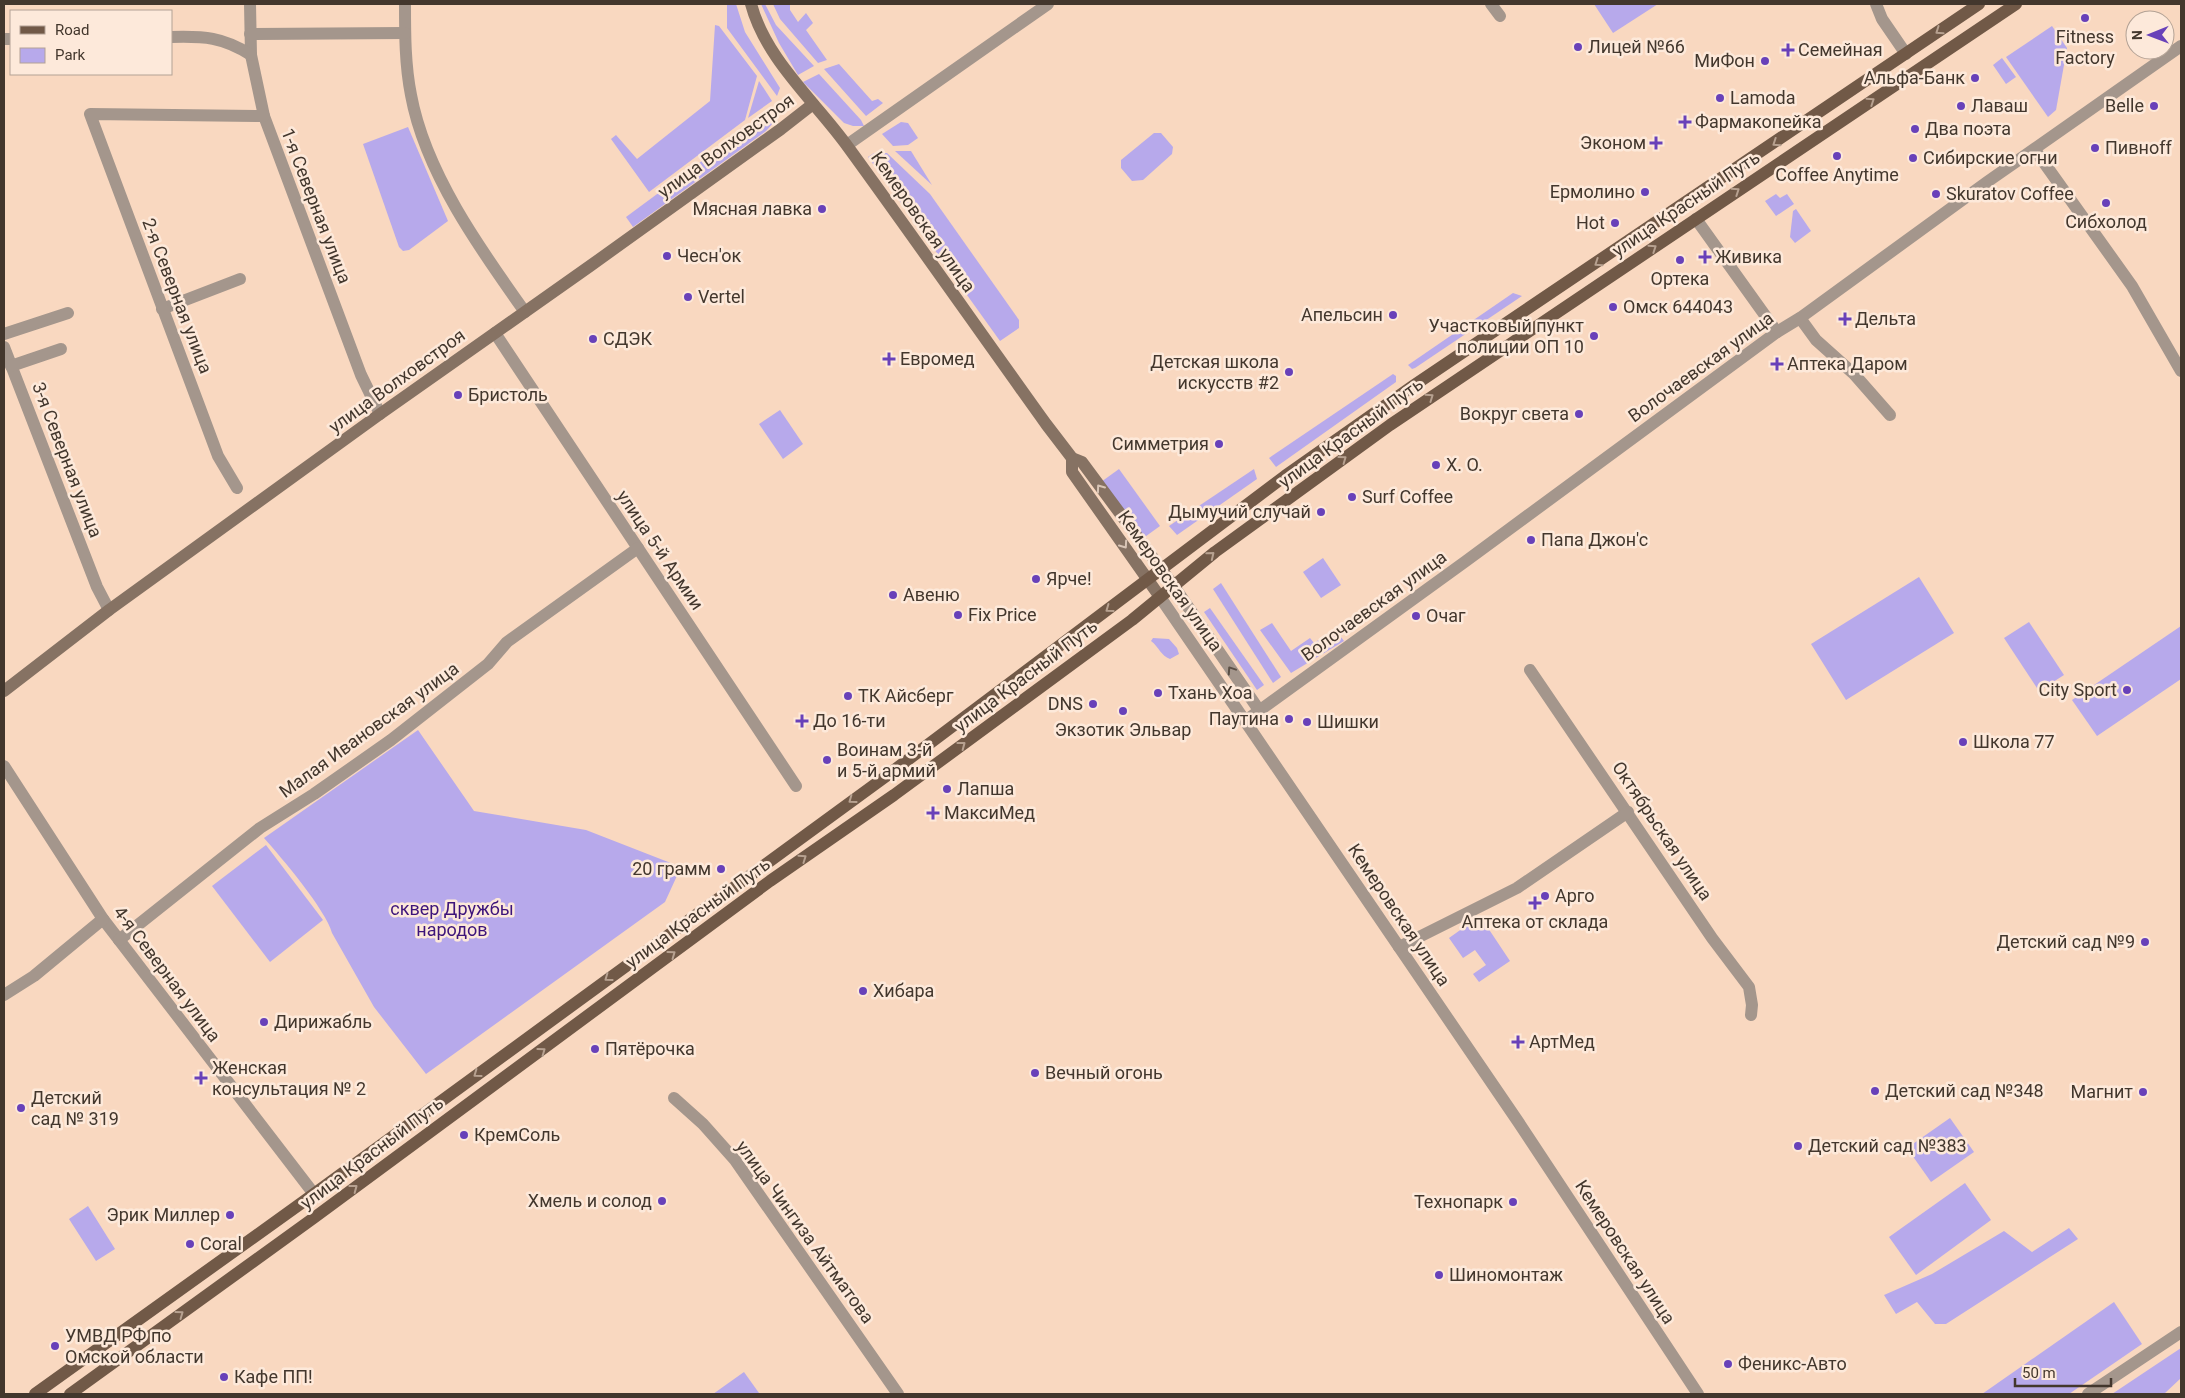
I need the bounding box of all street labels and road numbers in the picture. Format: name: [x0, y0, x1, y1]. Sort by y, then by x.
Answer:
street label: улица Волховстроя: [653, 89, 798, 202]
street label: 1-я Северная улица: [277, 125, 356, 286]
street label: улица Красный Путь: [1608, 146, 1764, 261]
street label: Кемеровская улица: [867, 147, 980, 296]
street label: 2-я Северная улица: [138, 215, 217, 376]
street label: Волочаевская улица: [1624, 307, 1777, 426]
street label: улица Волховстроя: [324, 324, 469, 437]
street label: улица Красный Путь: [1274, 373, 1427, 492]
street label: 3-я Северная улица: [28, 379, 107, 540]
street label: улица 5-й Армии: [613, 486, 708, 614]
street label: Кемеровская улица: [1114, 506, 1227, 655]
street label: Волочаевская улица: [1297, 546, 1450, 665]
street label: улица Красный Путь: [950, 615, 1101, 736]
street label: Малая Ивановская улица: [275, 657, 462, 802]
street label: Октябрьская улица: [1608, 757, 1717, 904]
street label: Кемеровская улица: [1344, 840, 1455, 990]
street label: улица Красный Путь: [621, 853, 774, 972]
street label: 4-я Северная улица: [109, 902, 225, 1046]
street label: улица Красный Путь: [296, 1092, 447, 1213]
street label: улица Чингиза Айтматова: [732, 1136, 879, 1327]
street label: Кемеровская улица: [1571, 1176, 1680, 1328]

